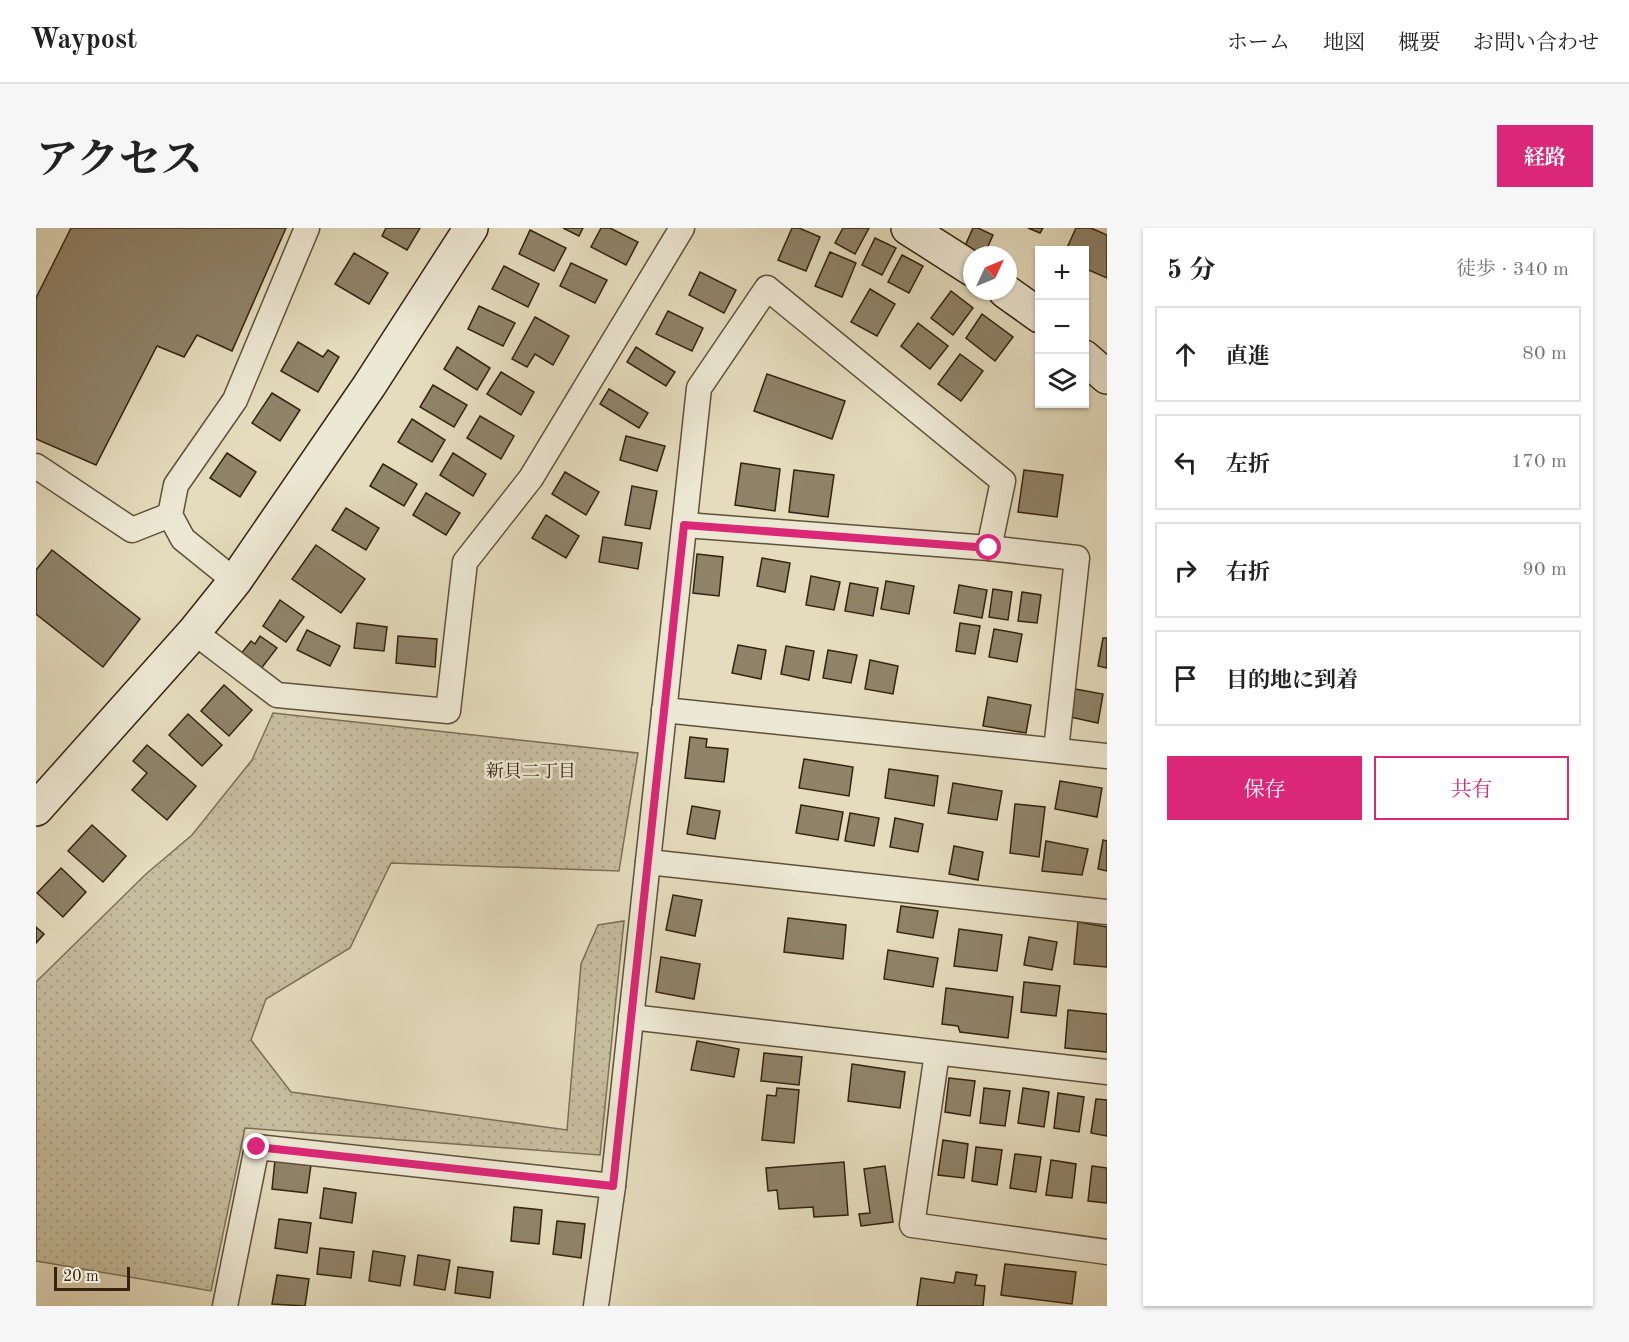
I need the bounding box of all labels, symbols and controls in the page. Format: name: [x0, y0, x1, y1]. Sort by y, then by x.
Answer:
text: Waypost: [30, 27, 137, 55]
text: ホーム: [1227, 33, 1290, 54]
text: 地図: [1323, 33, 1365, 54]
text: 概要: [1398, 33, 1440, 54]
text: お問い合わせ: [1473, 33, 1599, 54]
button: 経路: [1497, 125, 1593, 187]
text: アクセス: [36, 141, 203, 183]
north arrow: [963, 246, 1017, 300]
map controls: [1035, 246, 1089, 408]
button: +: [1035, 246, 1089, 300]
text: 5 分: [1167, 258, 1215, 284]
text: 徒歩 · 340 m: [1456, 260, 1569, 280]
button: −: [1035, 300, 1089, 354]
icon: ahead: [1169, 338, 1202, 371]
text: 80 m: [1522, 344, 1567, 364]
text: 直進: [1226, 346, 1270, 368]
button: layers: [1035, 354, 1089, 408]
icon: left: [1169, 446, 1202, 479]
text: 170 m: [1511, 452, 1567, 472]
text: 左折: [1226, 454, 1270, 476]
route start: [975, 534, 1001, 560]
icon: right: [1169, 554, 1202, 587]
text: 90 m: [1522, 560, 1567, 580]
text: 右折: [1226, 562, 1270, 584]
icon: arrive: [1169, 662, 1202, 695]
text: 目的地に到着: [1226, 670, 1358, 692]
button: 保存: [1167, 756, 1362, 820]
button: 共有: [1374, 756, 1569, 820]
district label: 新貝二丁目: [486, 761, 576, 781]
route end: [243, 1133, 269, 1159]
scale bar: [54, 1264, 130, 1292]
text: 20 m: [63, 1269, 99, 1285]

